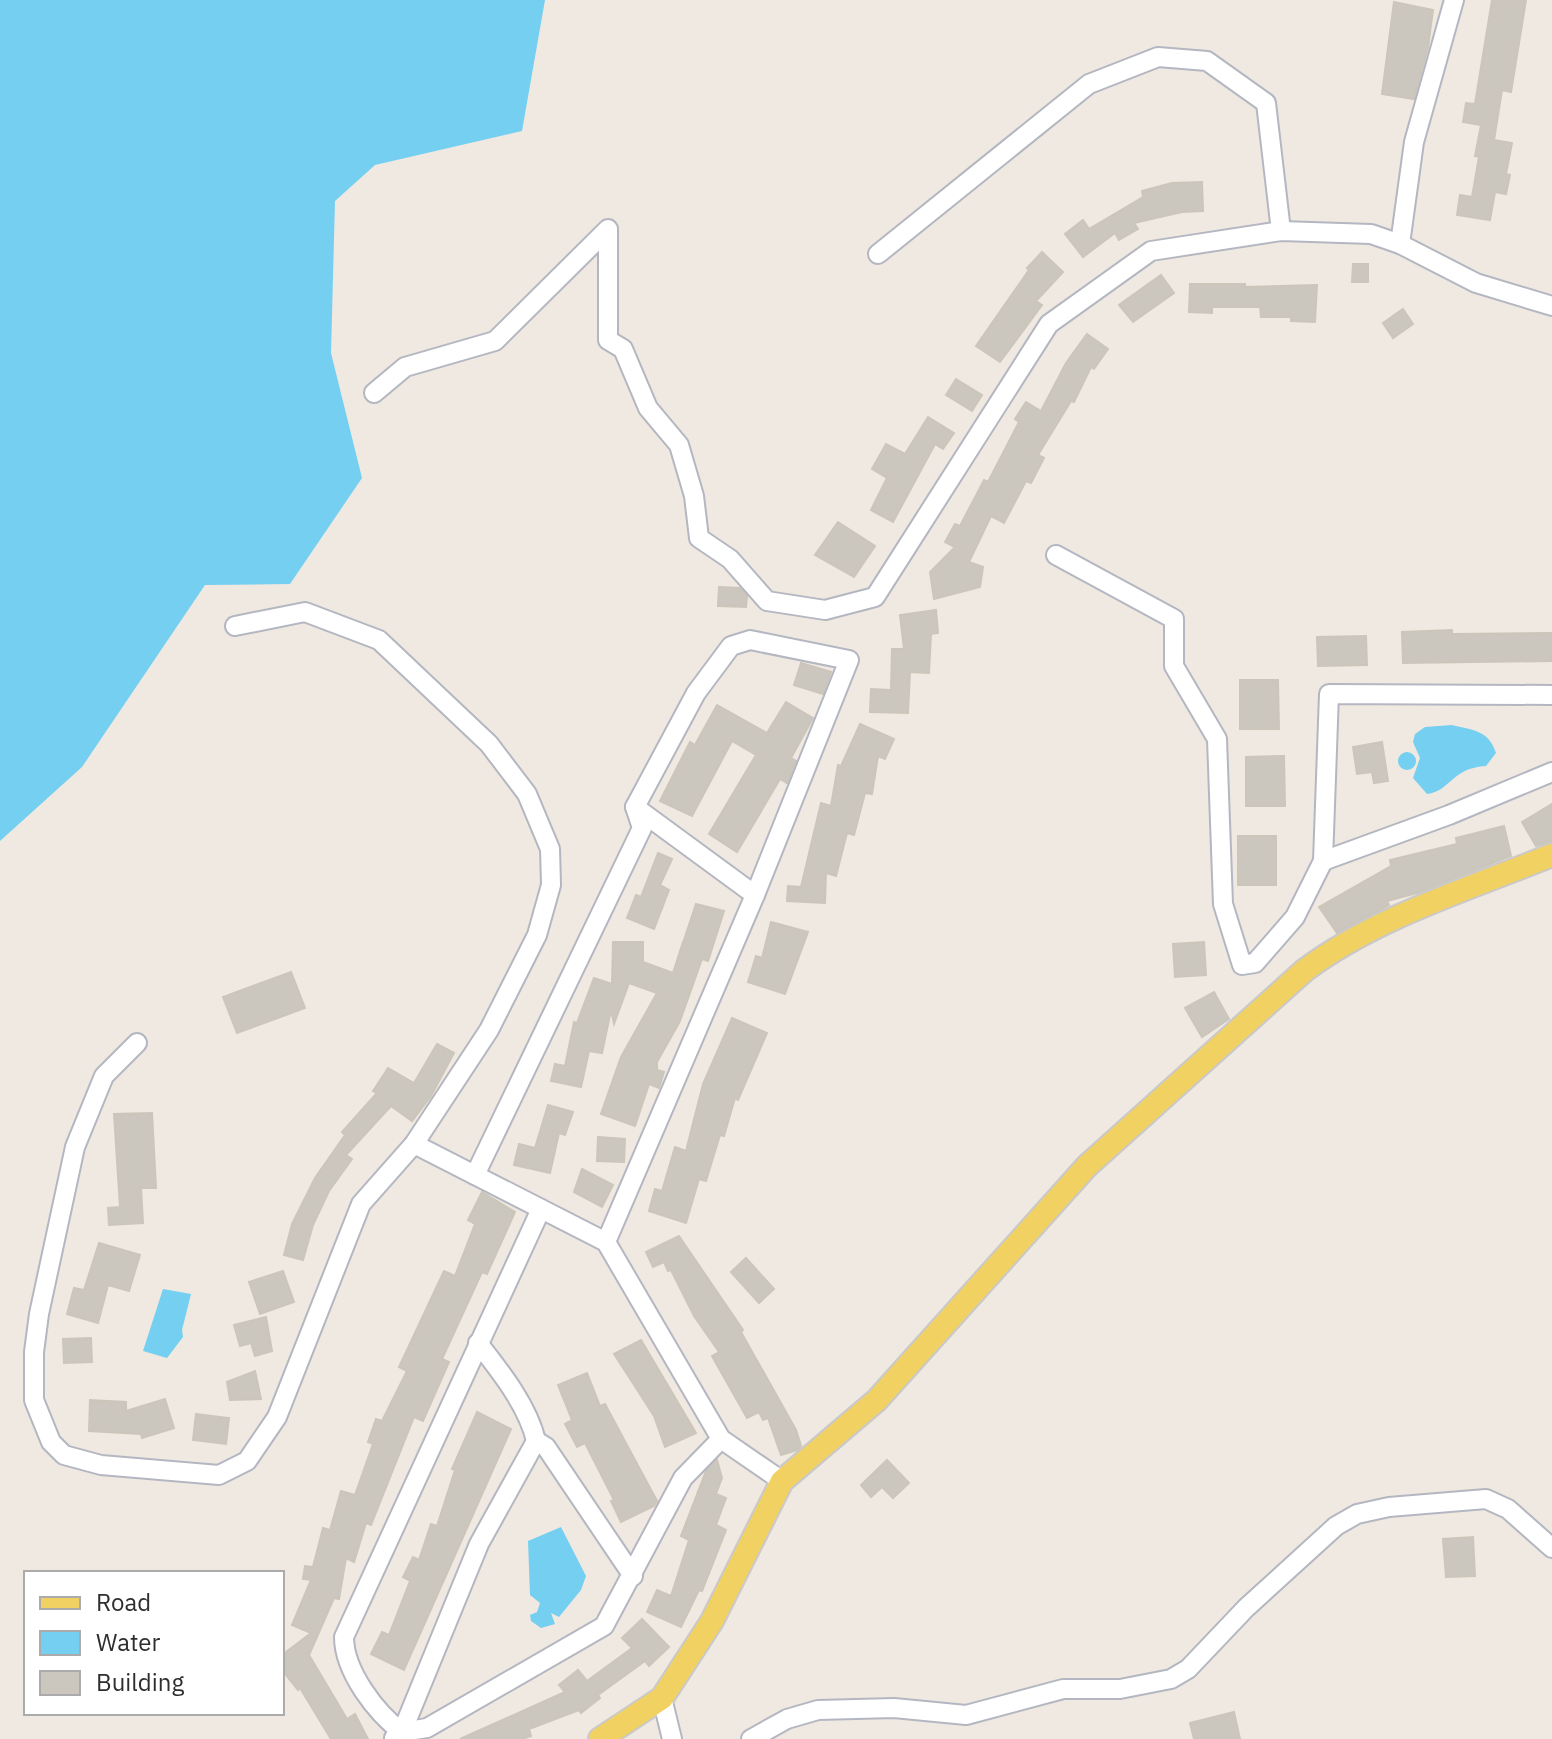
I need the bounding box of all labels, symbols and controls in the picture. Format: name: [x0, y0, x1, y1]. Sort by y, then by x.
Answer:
legend: [24, 1571, 284, 1715]
text: Road: [96, 1586, 151, 1618]
text: Water: [96, 1626, 160, 1658]
text: Building: [96, 1666, 184, 1698]

